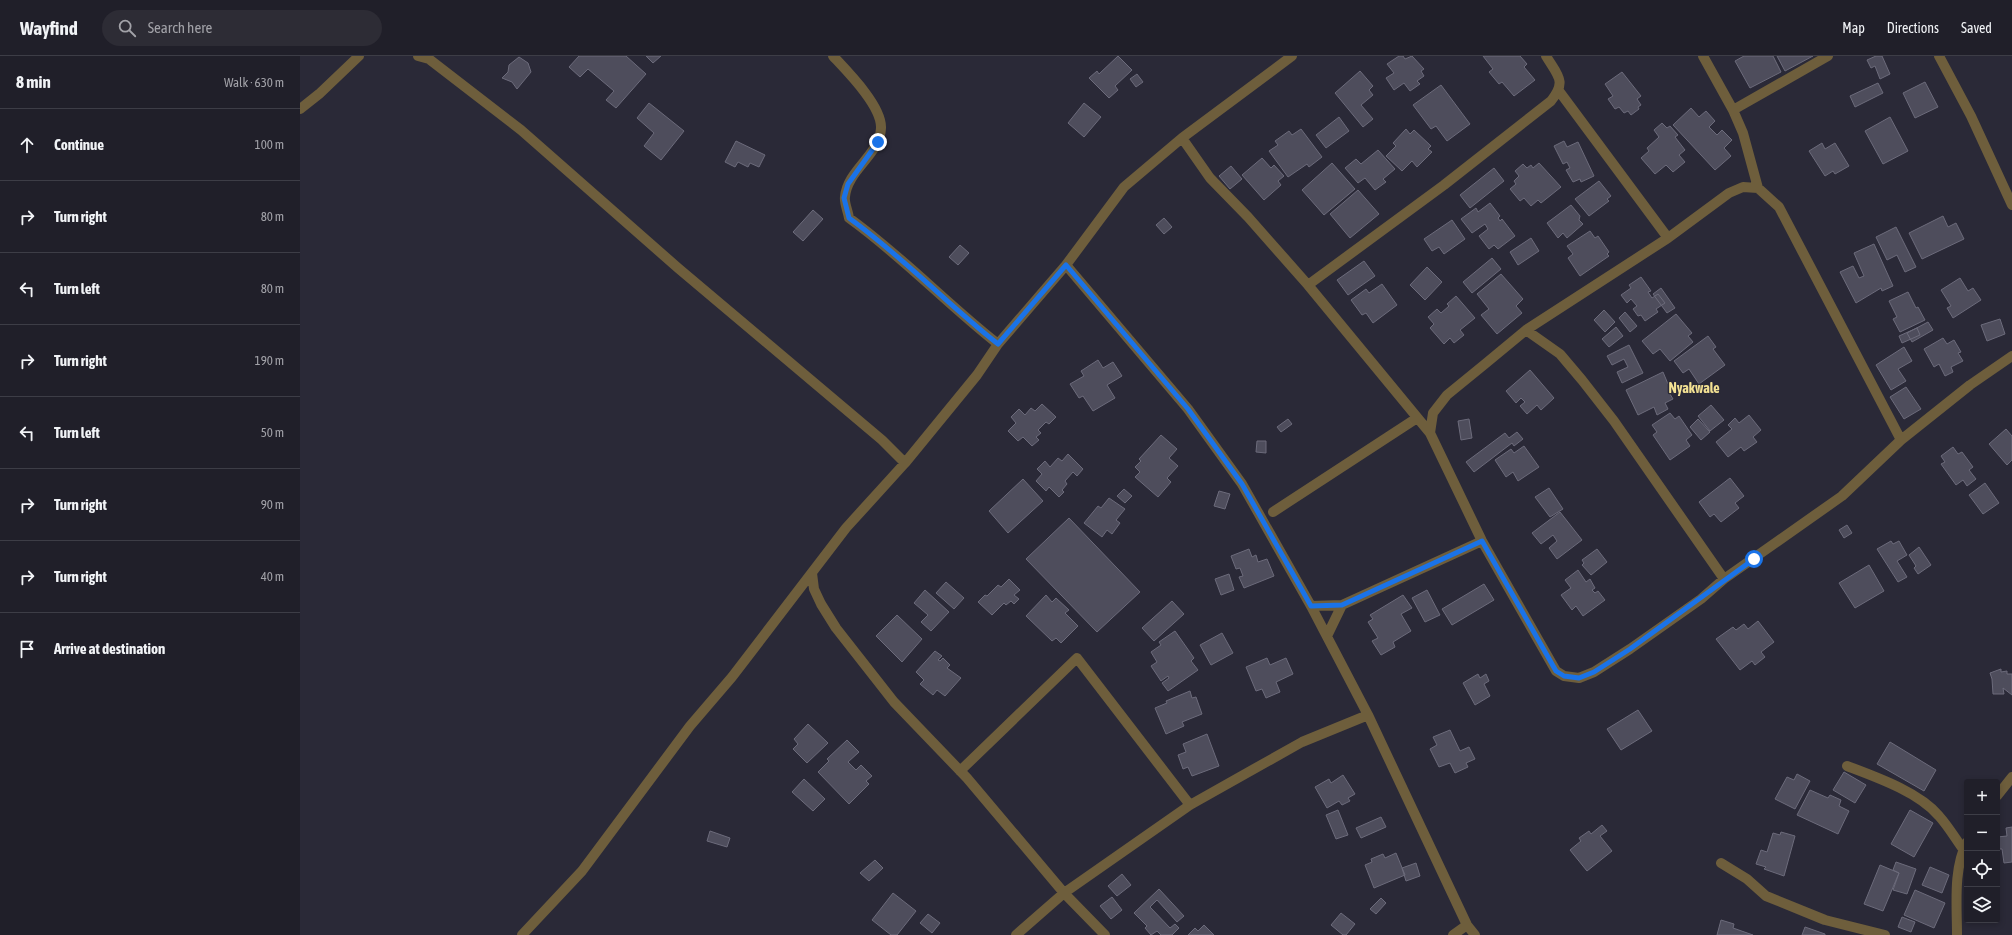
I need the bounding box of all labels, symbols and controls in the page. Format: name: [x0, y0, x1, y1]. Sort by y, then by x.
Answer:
search box: [102, 10, 382, 46]
text: Wayfind: [20, 17, 78, 39]
icon: search: [116, 17, 138, 39]
text: Search here: [148, 19, 212, 36]
text: Map: [1842, 20, 1865, 36]
text: Directions: [1887, 20, 1939, 36]
text: Saved: [1961, 20, 1992, 36]
text: 8 min: [16, 72, 51, 92]
text: Walk · 630 m: [224, 75, 284, 90]
route end: [869, 133, 887, 151]
icon: ahead: [16, 134, 38, 156]
text: Continue: [54, 136, 104, 153]
text: 100 m: [255, 137, 284, 152]
icon: right: [16, 206, 38, 228]
text: Turn right: [54, 208, 107, 225]
text: 80 m: [261, 209, 284, 224]
icon: left: [16, 278, 38, 300]
text: Turn left: [54, 280, 100, 297]
text: 80 m: [261, 281, 284, 296]
icon: right: [16, 350, 38, 372]
text: Turn right: [54, 352, 107, 369]
text: 190 m: [255, 353, 284, 368]
district label: Nyakwale: [1668, 380, 1720, 396]
icon: left: [16, 422, 38, 444]
text: Turn left: [54, 424, 100, 441]
text: 50 m: [261, 425, 284, 440]
icon: right: [16, 494, 38, 516]
text: Turn right: [54, 496, 107, 513]
text: 90 m: [261, 497, 284, 512]
route start: [1745, 550, 1763, 568]
icon: right: [16, 566, 38, 588]
text: Turn right: [54, 568, 107, 585]
text: 40 m: [261, 569, 284, 584]
icon: arrive: [16, 638, 38, 660]
text: Arrive at destination: [54, 640, 165, 657]
map controls: [1964, 779, 2000, 923]
button: +: [1964, 779, 2000, 815]
button: −: [1964, 815, 2000, 851]
button: locate: [1964, 851, 2000, 887]
button: layers: [1964, 887, 2000, 923]

